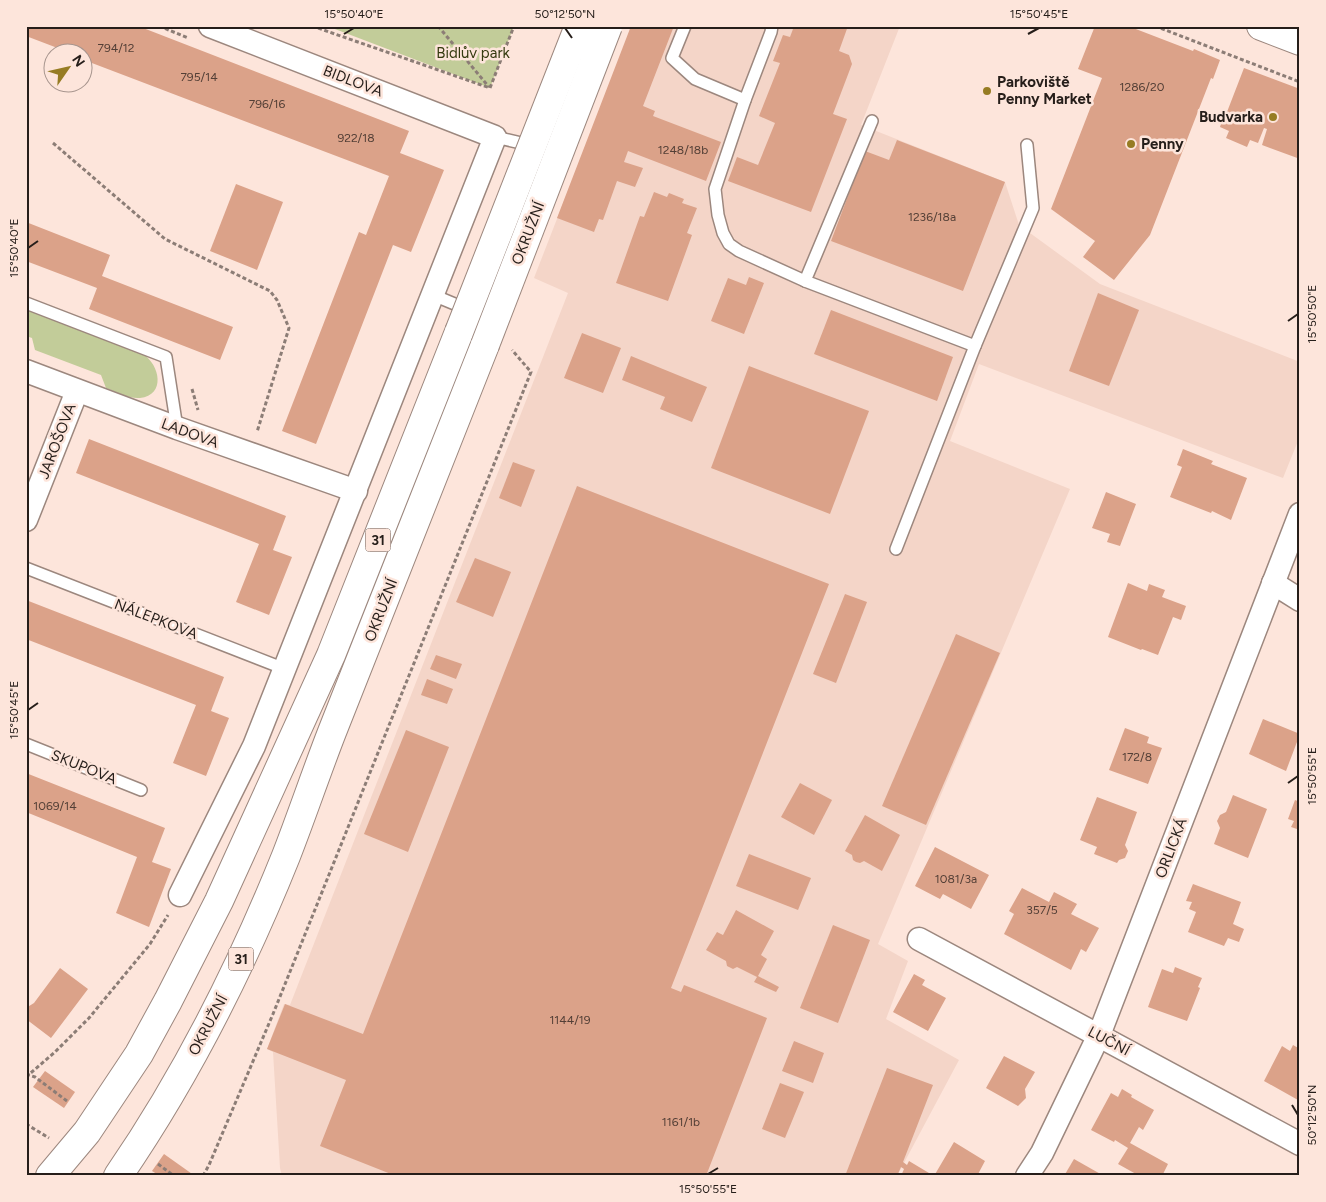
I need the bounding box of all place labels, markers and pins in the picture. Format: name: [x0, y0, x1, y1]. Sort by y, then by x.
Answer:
place label: Parkoviště Penny Market: [997, 73, 1092, 108]
marker: Parkoviště Penny Market: [981, 85, 993, 97]
place label: Budvarka: [1199, 108, 1263, 126]
marker: Budvarka: [1267, 111, 1279, 123]
place label: Penny: [1141, 135, 1184, 153]
marker: Penny: [1125, 138, 1137, 150]

